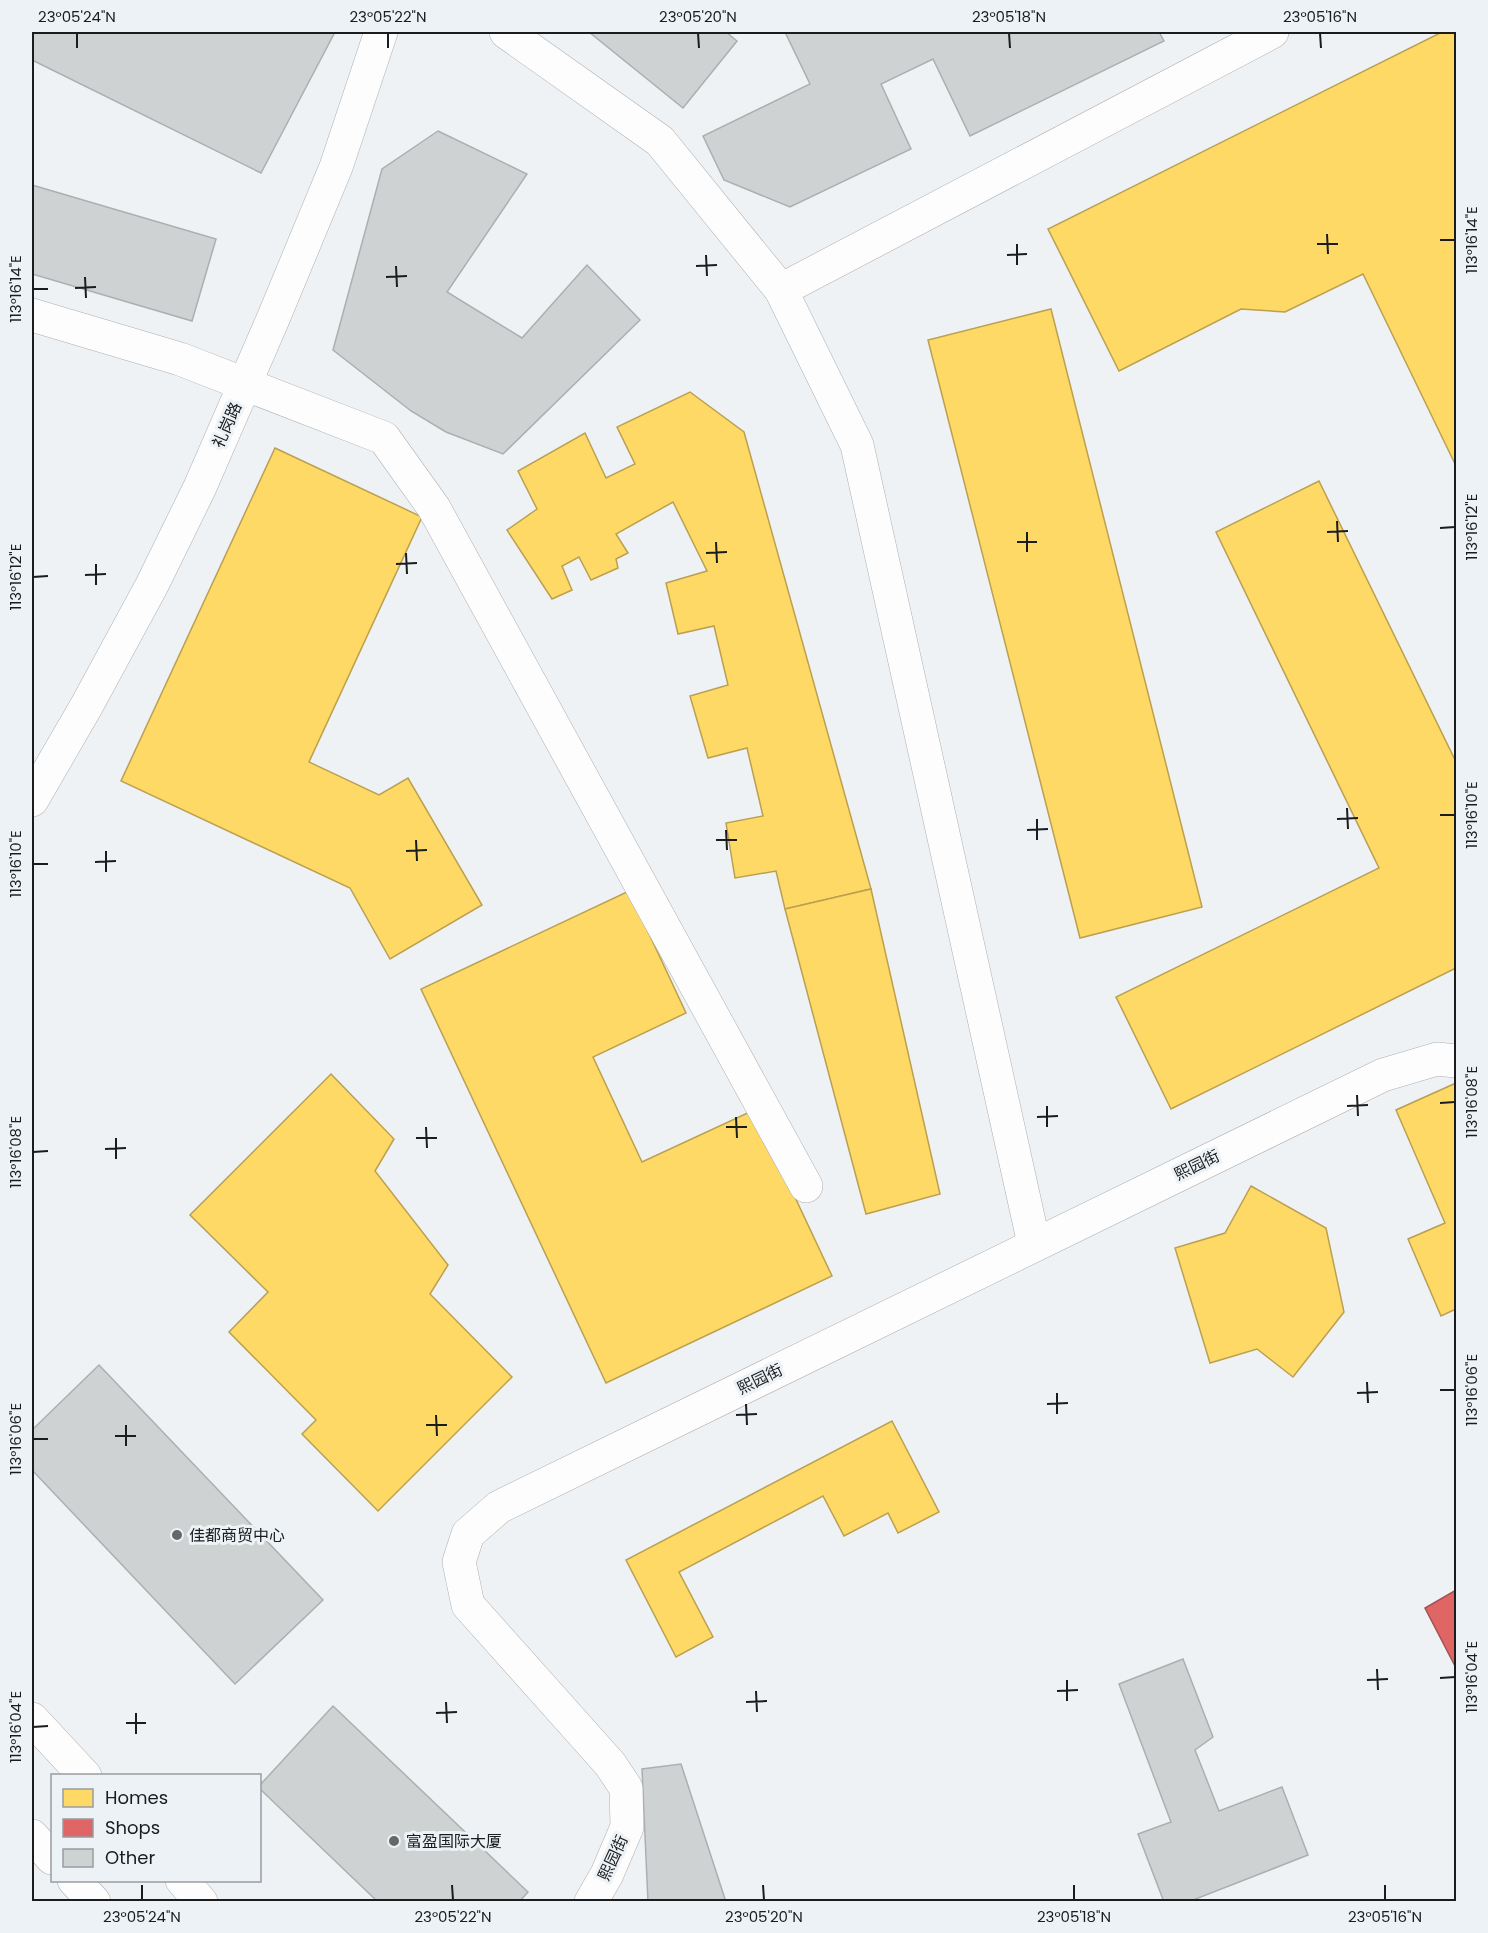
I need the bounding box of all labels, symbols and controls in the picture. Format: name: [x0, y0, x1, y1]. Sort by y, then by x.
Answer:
text: 23°05'24"N: [38, 6, 116, 27]
text: 23°05'22"N: [349, 6, 427, 27]
text: 23°05'20"N: [659, 6, 737, 27]
text: 23°05'18"N: [972, 6, 1046, 27]
text: 23°05'16"N: [1283, 6, 1357, 27]
text: 113°16'14"E: [1461, 206, 1482, 274]
text: 113°16'14"E: [5, 255, 26, 323]
street label: 礼岗路: [207, 398, 247, 452]
text: 113°16'12"E: [1461, 494, 1482, 560]
text: 113°16'12"E: [5, 544, 26, 610]
text: 113°16'10"E: [1461, 781, 1482, 849]
text: 113°16'10"E: [5, 830, 26, 898]
text: 113°16'08"E: [1461, 1066, 1482, 1138]
text: 113°16'08"E: [5, 1116, 26, 1188]
street label: 熙园街: [1170, 1144, 1224, 1186]
text: 113°16'06"E: [1461, 1354, 1482, 1426]
street label: 熙园街: [733, 1358, 787, 1400]
text: 113°16'06"E: [5, 1403, 26, 1475]
place label: 佳都商贸中心: [189, 1524, 285, 1547]
marker: 佳都商贸中心: [170, 1528, 184, 1542]
text: 113°16'04"E: [1461, 1641, 1482, 1713]
text: 113°16'04"E: [5, 1691, 26, 1763]
legend: [51, 1774, 261, 1882]
text: Homes: [105, 1785, 168, 1810]
text: Shops: [105, 1815, 160, 1840]
place label: 富盈国际大厦: [406, 1830, 502, 1853]
street label: 熙园街: [592, 1831, 634, 1885]
marker: 富盈国际大厦: [387, 1834, 401, 1848]
text: Other: [105, 1845, 155, 1870]
text: 23°05'24"N: [103, 1906, 181, 1927]
text: 23°05'22"N: [414, 1906, 492, 1927]
text: 23°05'20"N: [725, 1906, 803, 1927]
text: 23°05'18"N: [1037, 1906, 1111, 1927]
text: 23°05'16"N: [1348, 1906, 1422, 1927]

